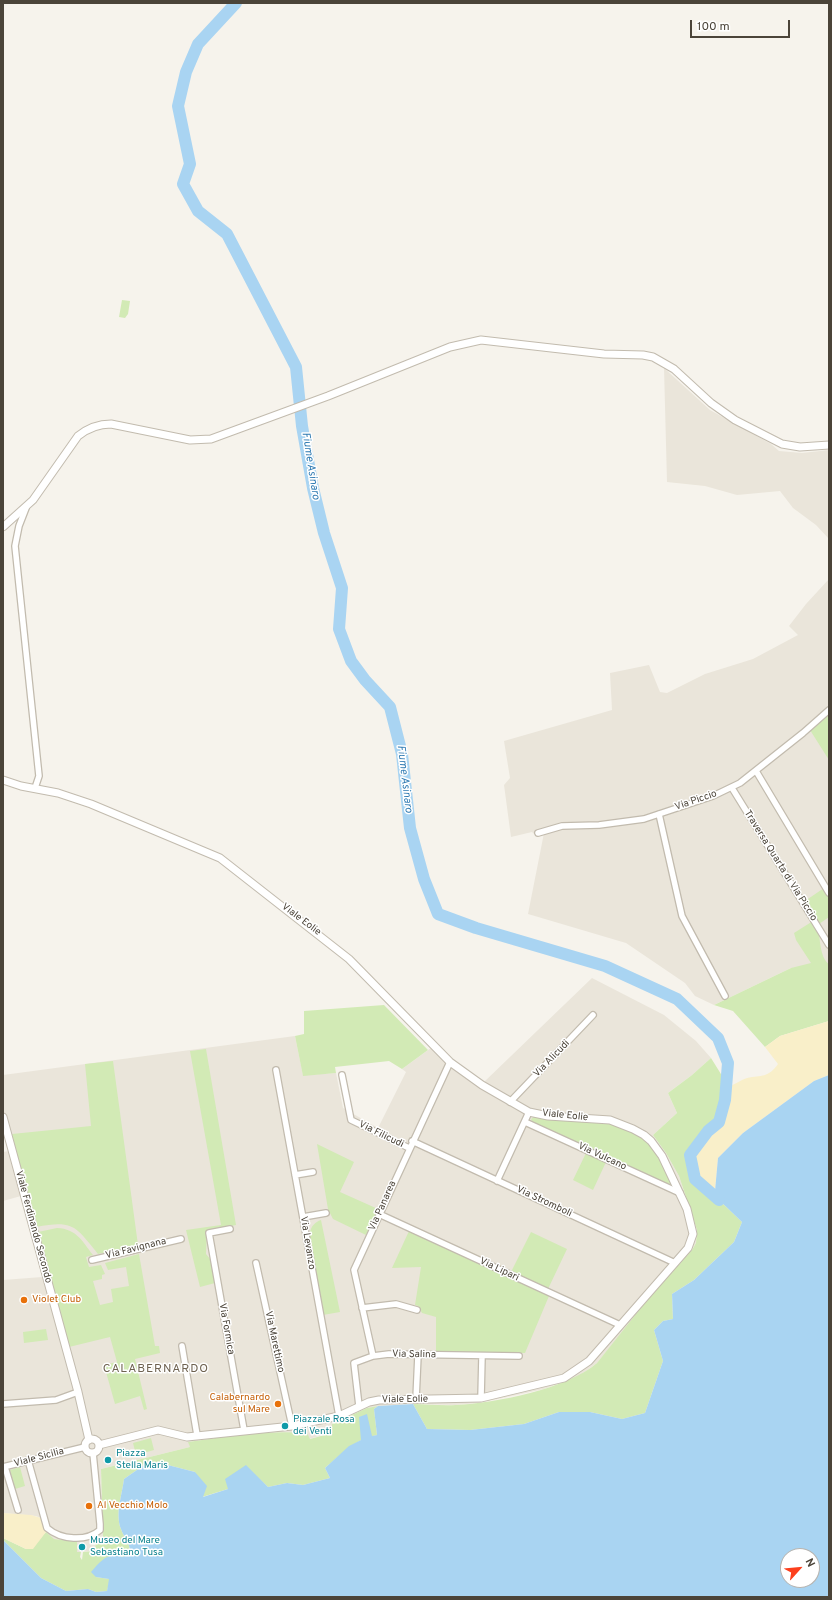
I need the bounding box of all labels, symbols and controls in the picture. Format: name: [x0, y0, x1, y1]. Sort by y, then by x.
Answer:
scale bar: [692, 12, 792, 38]
text: 100 m: [697, 19, 730, 35]
water label: Fiume Asinaro: [298, 431, 322, 501]
water label: Fiume Asinaro: [393, 744, 415, 814]
street label: Via Piccio: [673, 788, 719, 814]
street label: Traversa Quarta di Via Piccio: [741, 808, 819, 924]
street label: Viale Eolie: [279, 901, 323, 939]
street label: Via Alicudi: [531, 1038, 573, 1080]
street label: Viale Eolie: [541, 1108, 589, 1124]
street label: Via Filicudi: [357, 1119, 405, 1151]
street label: Via Vulcano: [576, 1140, 628, 1174]
street label: Viale Ferdinando Secondo: [12, 1169, 54, 1285]
street label: Via Panarea: [367, 1179, 399, 1233]
street label: Via Stromboli: [514, 1184, 574, 1220]
street label: Via Levanzo: [297, 1215, 317, 1271]
street label: Via Favignana: [104, 1236, 168, 1262]
street label: Via Lipari: [477, 1256, 521, 1284]
place label: Violet Club: [32, 1294, 81, 1306]
marker: Violet Club: [19, 1295, 29, 1305]
street label: Via Formica: [216, 1302, 236, 1356]
street label: Via Marettimo: [262, 1310, 286, 1374]
street label: Via Salina: [392, 1349, 436, 1361]
district label: CALABERNARDO: [103, 1363, 209, 1377]
place label: Calabernardo sul Mare: [209, 1392, 270, 1416]
street label: Viale Eolie: [382, 1394, 428, 1406]
marker: Calabernardo sul Mare: [273, 1399, 283, 1409]
place label: Piazzale Rosa dei Venti: [293, 1414, 355, 1438]
marker: Piazzale Rosa dei Venti: [280, 1421, 290, 1431]
street label: Viale Sicilia: [13, 1446, 65, 1470]
place label: Piazza Stella Maris: [116, 1448, 168, 1472]
marker: Piazza Stella Maris: [103, 1455, 113, 1465]
place label: Al Vecchio Molo: [97, 1500, 168, 1512]
marker: Al Vecchio Molo: [84, 1501, 94, 1511]
place label: Museo del Mare Sebastiano Tusa: [90, 1535, 163, 1558]
marker: Museo del Mare Sebastiano Tusa: [77, 1542, 87, 1552]
north arrow: [780, 1548, 820, 1588]
text: N: [802, 1556, 818, 1570]

